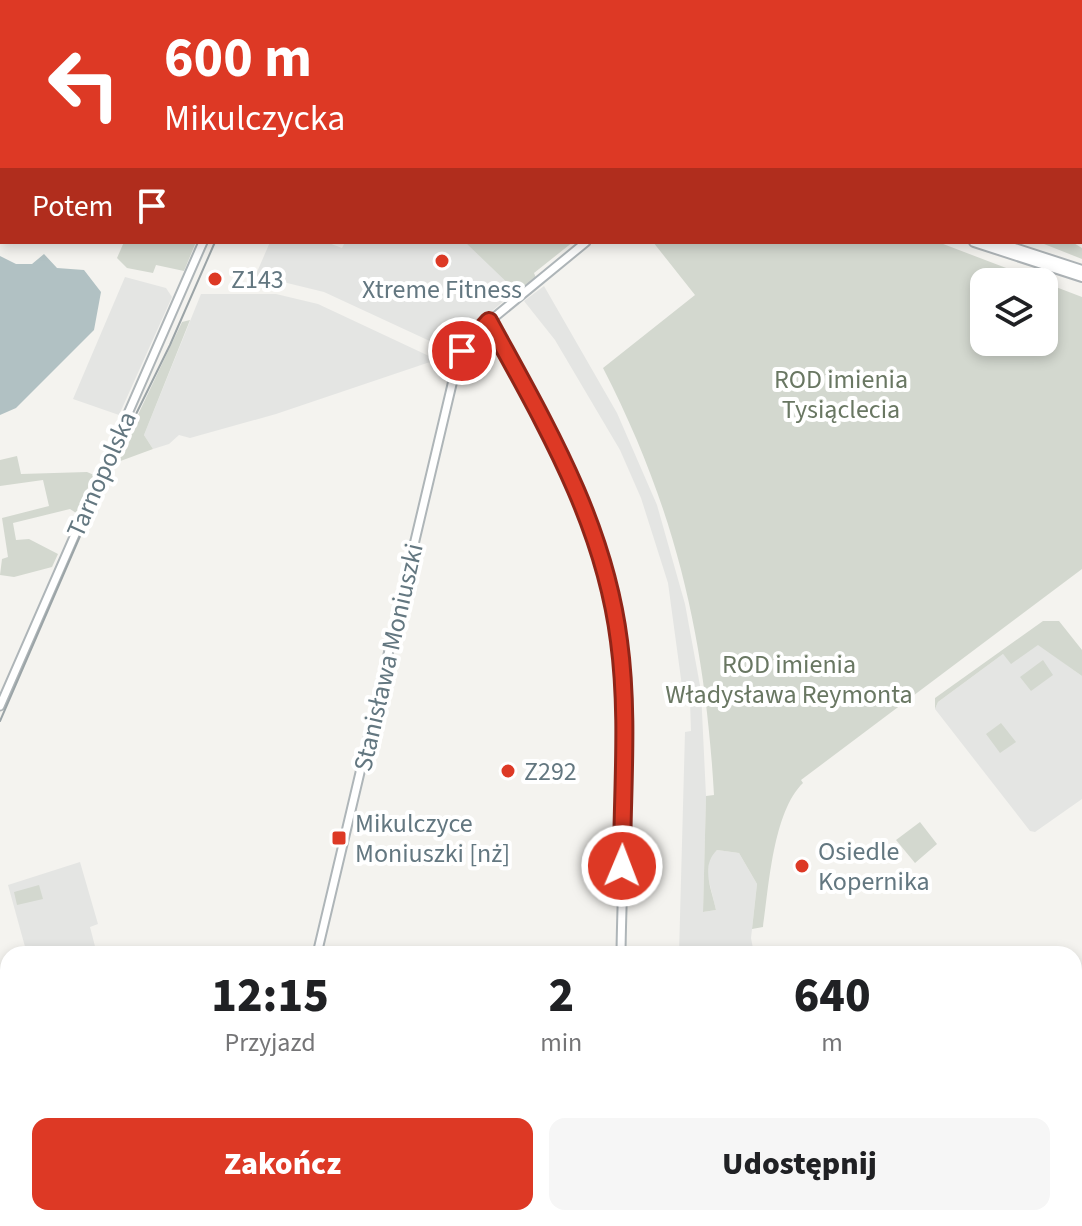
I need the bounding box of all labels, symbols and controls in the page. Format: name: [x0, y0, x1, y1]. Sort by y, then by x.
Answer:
text: 600 m: [164, 19, 312, 98]
icon: left: [32, 32, 136, 136]
text: Mikulczycka: [164, 93, 345, 144]
icon: arrive: [130, 184, 174, 228]
text: Potem: [32, 185, 114, 228]
marker: Xtreme Fitness: [433, 252, 451, 270]
place label: Z143: [231, 261, 284, 298]
map controls: [970, 268, 1058, 356]
button: layers: [970, 268, 1058, 356]
marker: Z143: [206, 270, 224, 288]
place label: Xtreme Fitness: [362, 271, 522, 308]
pin: [428, 317, 496, 385]
icon: arrive: [440, 329, 484, 373]
park label: ROD imienia Tysiąclecia: [774, 361, 908, 428]
street label: Tarnopolska: [57, 405, 146, 543]
street label: Stanisława Moniuszki: [344, 540, 433, 775]
park label: ROD imienia Władysława Reymonta: [665, 646, 913, 713]
place label: Z292: [524, 753, 577, 790]
marker: Z292: [499, 762, 517, 780]
place label: Mikulczyce Moniuszki [nż]: [355, 805, 510, 872]
position arrow: [580, 824, 664, 908]
marker: Mikulczyce Moniuszki [nż]: [330, 829, 348, 847]
place label: Osiedle Kopernika: [818, 833, 930, 900]
marker: Osiedle Kopernika: [793, 857, 811, 875]
text: 12:15: [211, 962, 329, 1030]
text: 2: [548, 962, 574, 1030]
text: 640: [794, 962, 871, 1030]
text: Przyjazd: [224, 1024, 316, 1061]
text: min: [540, 1024, 582, 1061]
text: m: [821, 1024, 843, 1061]
button: Zakończ: [32, 1118, 533, 1210]
button: Udostępnij: [549, 1118, 1050, 1210]

